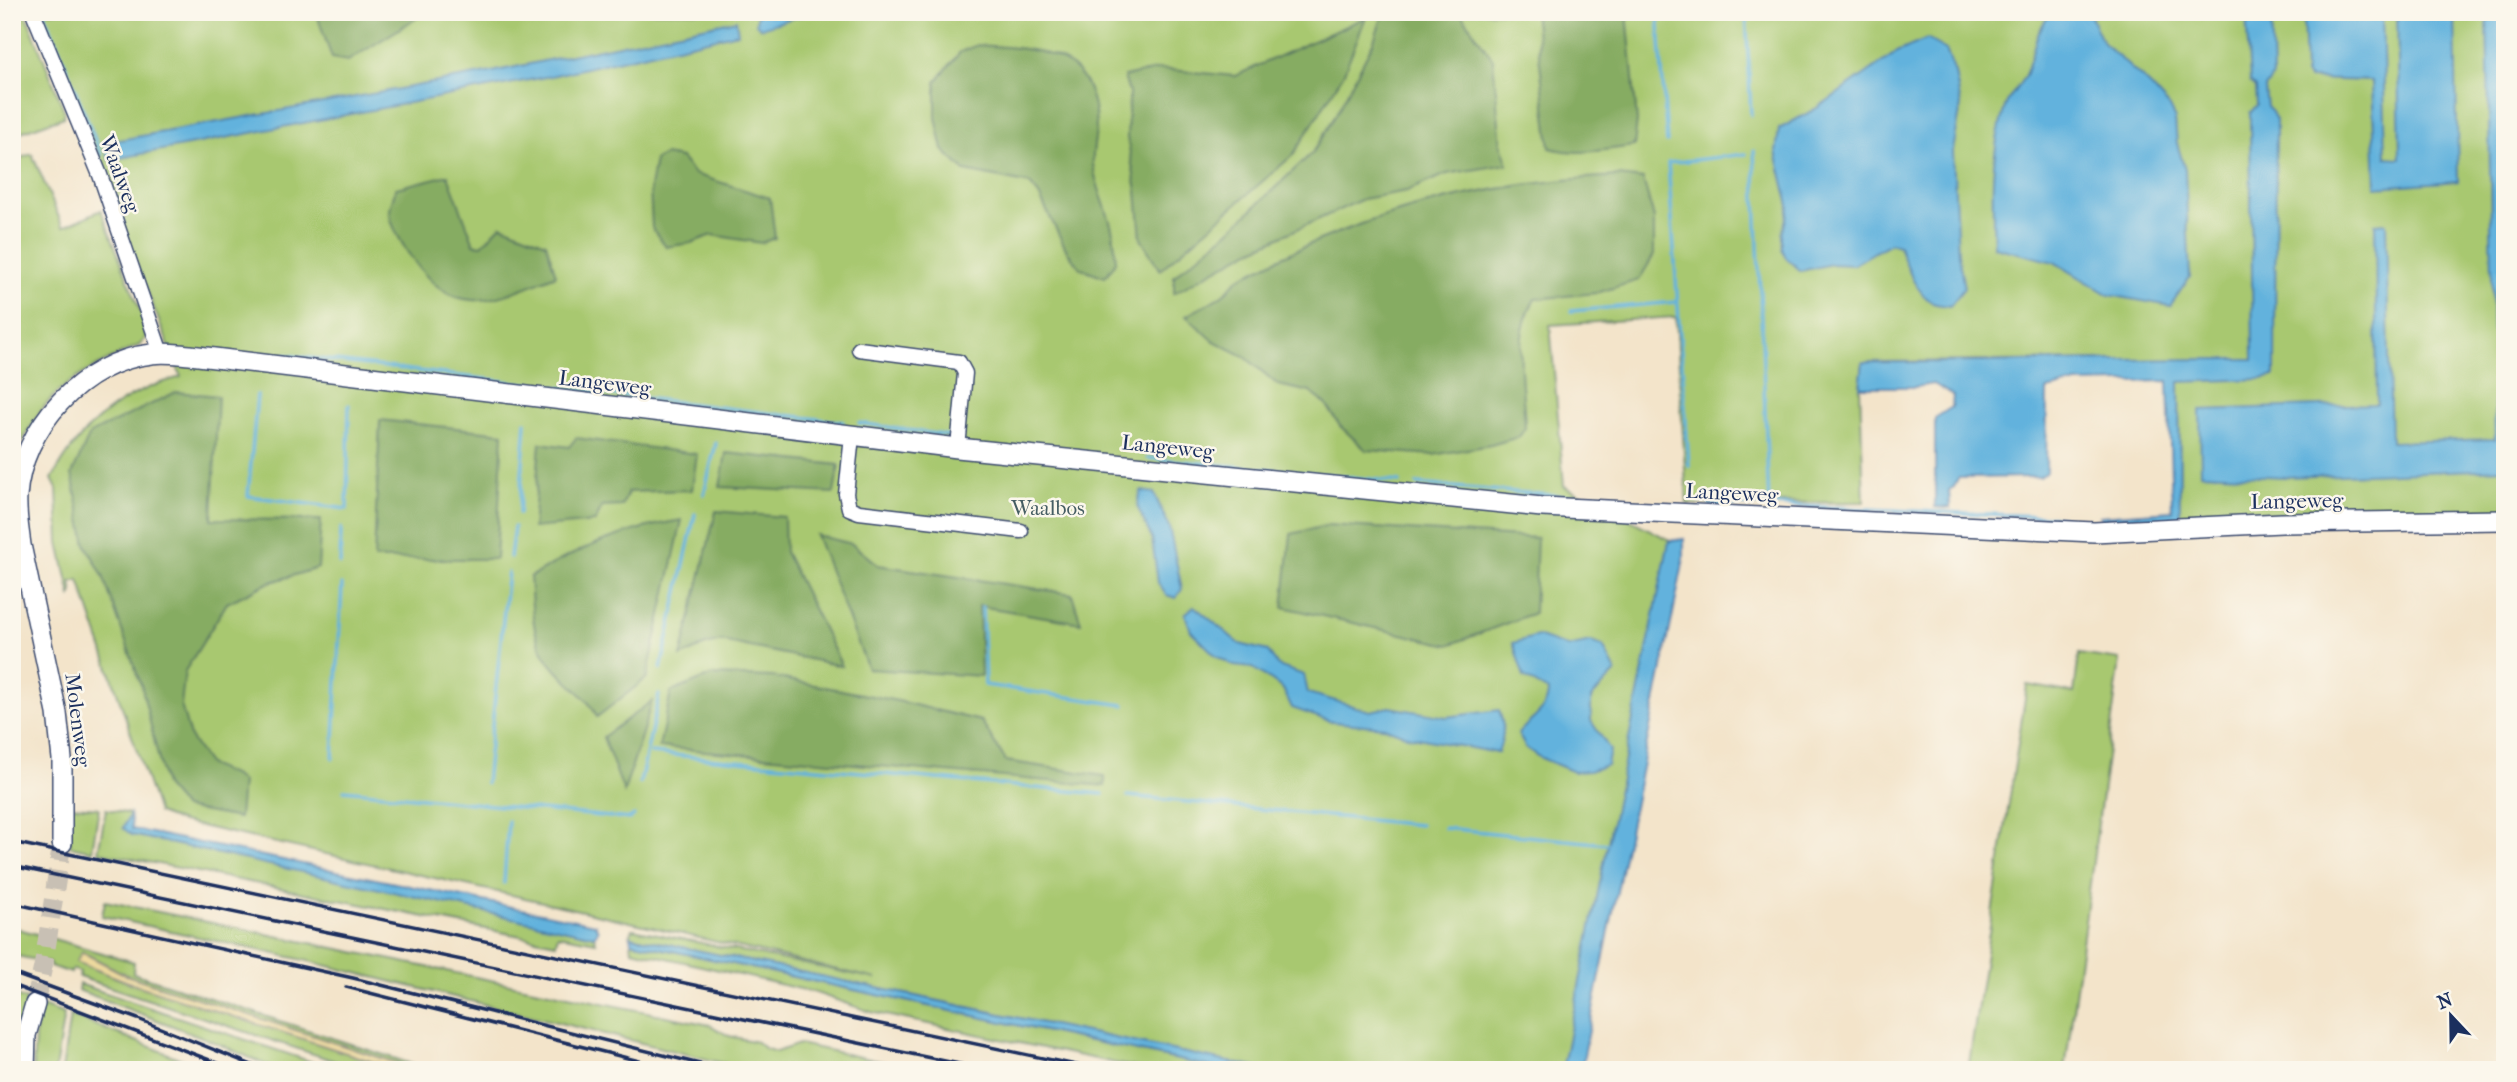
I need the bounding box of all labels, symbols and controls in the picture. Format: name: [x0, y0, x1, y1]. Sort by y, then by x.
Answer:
street label: Waalweg: [95, 131, 145, 217]
street label: Langeweg: [557, 365, 653, 401]
street label: Langeweg: [1121, 430, 1216, 464]
street label: Langeweg: [1685, 479, 1780, 507]
street label: Langeweg: [2250, 488, 2344, 514]
park label: Waalbos: [1010, 496, 1085, 520]
street label: Molenweg: [60, 672, 96, 769]
north arrow: [2416, 981, 2486, 1050]
text: N: [2434, 988, 2456, 1014]

